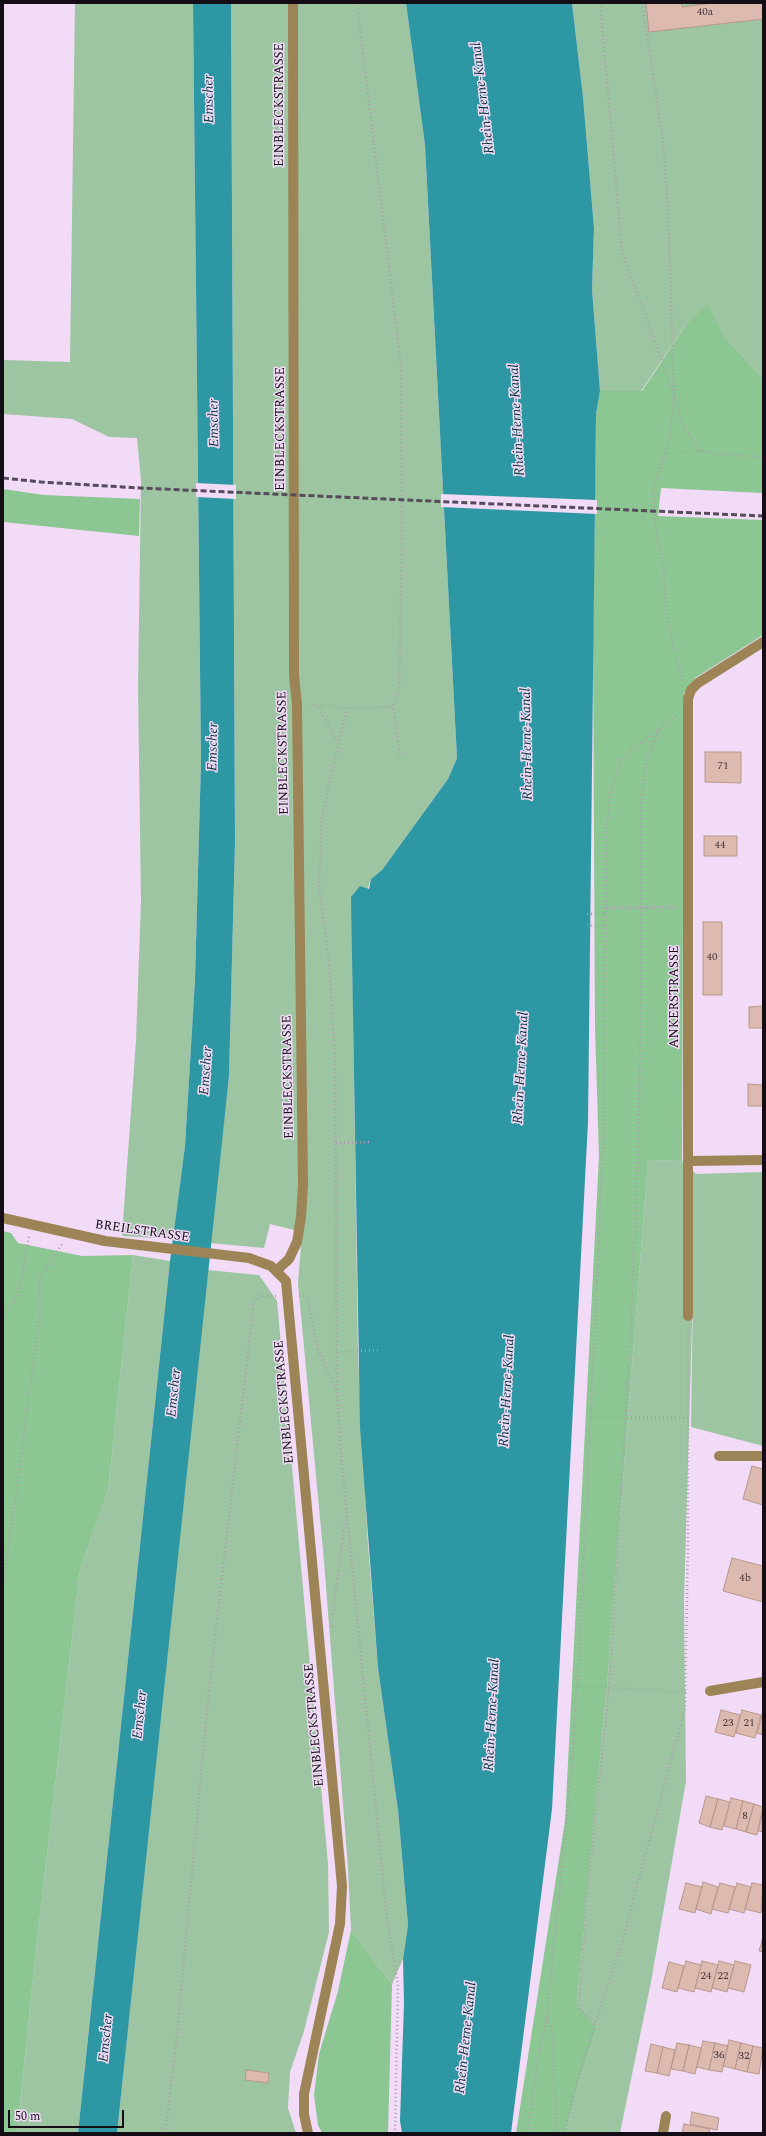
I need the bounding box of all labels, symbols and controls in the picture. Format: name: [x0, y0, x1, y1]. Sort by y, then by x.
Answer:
house number: 40a: [697, 6, 713, 20]
water label: Rhein-Herne-Kanal: [469, 41, 499, 155]
street label: EINBLECKSTRASSE: [272, 43, 288, 167]
water label: Emscher: [201, 75, 219, 123]
water label: Rhein-Herne-Kanal: [507, 364, 529, 476]
street label: EINBLECKSTRASSE: [273, 367, 289, 491]
water label: Emscher: [206, 399, 224, 447]
water label: Rhein-Herne-Kanal: [519, 688, 537, 800]
street label: EINBLECKSTRASSE: [275, 691, 293, 815]
water label: Emscher: [205, 723, 223, 771]
house number: 71: [718, 760, 728, 774]
house number: 44: [715, 839, 725, 853]
street label: ANKERSTRASSE: [667, 946, 683, 1048]
house number: 40: [707, 951, 717, 965]
water label: Rhein-Herne-Kanal: [511, 1012, 533, 1124]
street label: EINBLECKSTRASSE: [280, 1015, 298, 1139]
water label: Emscher: [197, 1046, 217, 1096]
street label: BREILSTRASSE: [94, 1218, 190, 1246]
water label: Rhein-Herne-Kanal: [497, 1335, 519, 1447]
street label: EINBLECKSTRASSE: [272, 1340, 298, 1464]
water label: Emscher: [164, 1368, 186, 1418]
house number: 4b: [739, 1572, 751, 1586]
water label: Rhein-Herne-Kanal: [482, 1659, 504, 1771]
street label: EINBLECKSTRASSE: [302, 1663, 328, 1787]
water label: Emscher: [130, 1690, 152, 1740]
house number: 23: [723, 1717, 733, 1731]
house number: 21: [744, 1717, 754, 1731]
house number: 8: [742, 1810, 748, 1824]
house number: 24: [701, 1970, 711, 1984]
house number: 22: [718, 1970, 728, 1984]
water label: Rhein-Herne-Kanal: [453, 1981, 481, 2095]
water label: Emscher: [96, 2013, 118, 2063]
house number: 36: [714, 2049, 724, 2063]
house number: 32: [739, 2050, 749, 2064]
scale bar: [10, 2102, 126, 2128]
text: 50 m: [15, 2107, 40, 2126]

